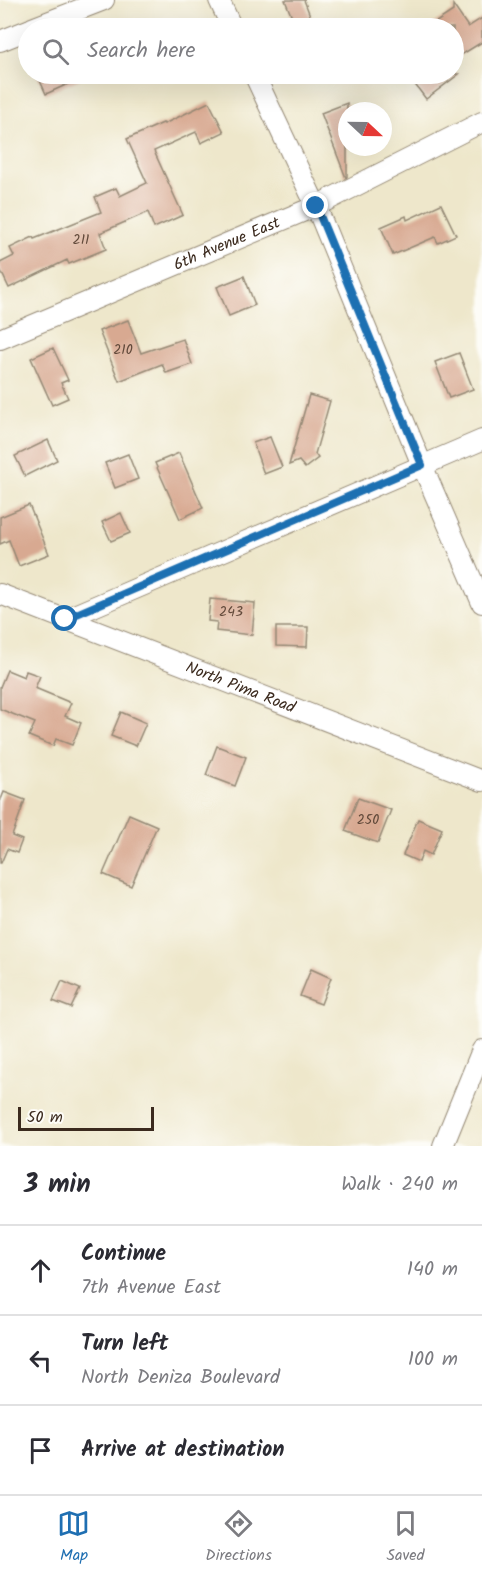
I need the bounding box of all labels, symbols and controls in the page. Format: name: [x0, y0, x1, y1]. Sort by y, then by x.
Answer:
search box: [18, 18, 464, 84]
text: Search here: [87, 34, 195, 69]
icon: search: [39, 35, 72, 68]
north arrow: [338, 102, 392, 156]
route end: [302, 192, 328, 218]
street label: 6th Avenue East: [170, 210, 285, 277]
house number: 211: [73, 229, 89, 251]
house number: 210: [113, 339, 133, 361]
house number: 243: [219, 601, 243, 623]
route start: [51, 605, 77, 631]
street label: North Pima Road: [182, 655, 300, 720]
house number: 250: [357, 809, 379, 831]
scale bar: [18, 1104, 154, 1132]
text: 50 m: [27, 1105, 63, 1130]
text: 3 min: [24, 1164, 91, 1206]
text: Walk · 240 m: [341, 1169, 458, 1201]
text: Continue: [81, 1237, 166, 1272]
icon: ahead: [24, 1254, 57, 1287]
text: 140 m: [407, 1254, 458, 1286]
text: 7th Avenue East: [81, 1272, 221, 1304]
text: Turn left: [81, 1327, 168, 1362]
icon: left: [24, 1344, 57, 1377]
text: 100 m: [408, 1344, 458, 1376]
text: North Deniza Boulevard: [81, 1362, 280, 1394]
text: Arrive at destination: [81, 1433, 284, 1468]
icon: arrive: [24, 1434, 57, 1467]
tab: Map: [57, 1507, 90, 1568]
tab: Directions: [205, 1507, 272, 1568]
tab: Saved: [387, 1507, 425, 1568]

